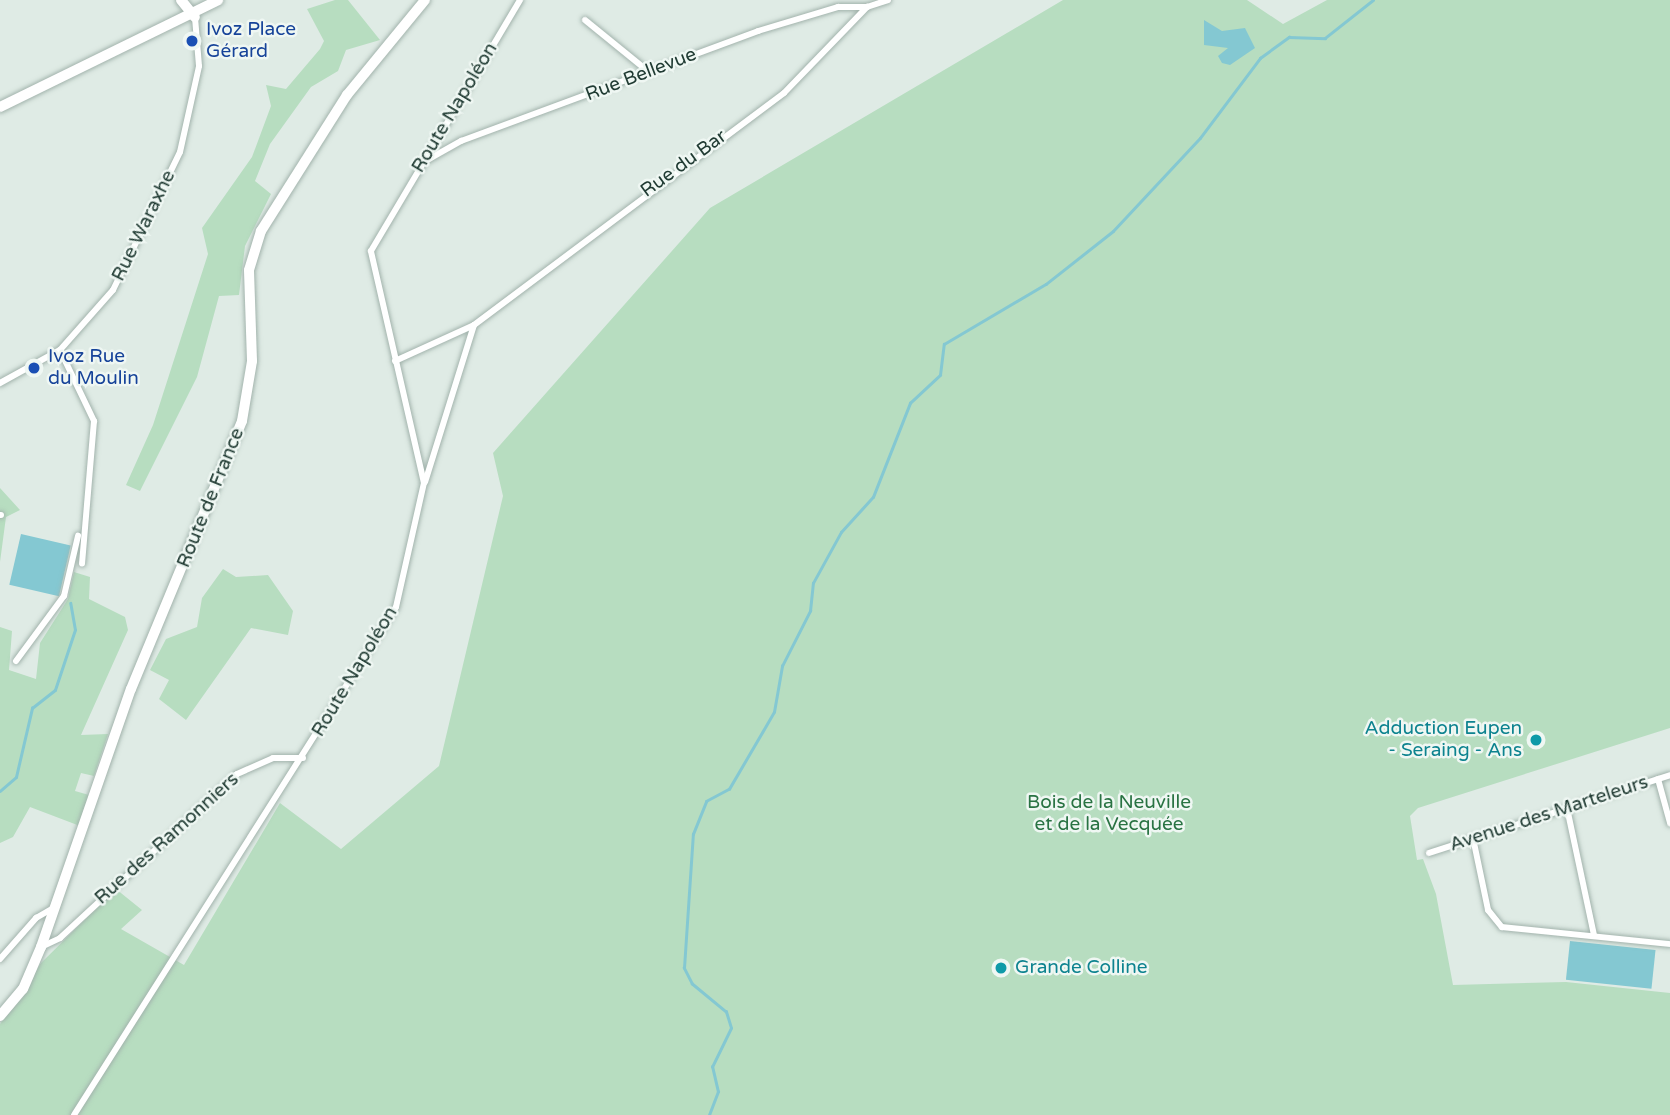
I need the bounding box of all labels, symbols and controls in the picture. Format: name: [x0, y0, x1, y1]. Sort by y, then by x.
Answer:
place label: Ivoz Place Gérard: [206, 19, 296, 63]
marker: Ivoz Place Gérard: [184, 33, 200, 49]
street label: Route Napoléon: [407, 39, 503, 177]
street label: Rue Bellevue: [582, 43, 700, 107]
street label: Rue du Bar: [637, 125, 731, 203]
street label: Rue Waraxhe: [107, 167, 181, 285]
place label: Ivoz Rue du Moulin: [48, 346, 139, 390]
marker: Ivoz Rue du Moulin: [26, 360, 42, 376]
street label: Route de France: [173, 425, 249, 571]
street label: Route Napoléon: [307, 603, 403, 741]
place label: Adduction Eupen - Seraing - Ans: [1365, 718, 1522, 762]
marker: Adduction Eupen - Seraing - Ans: [1528, 732, 1544, 748]
street label: Rue des Ramonniers: [90, 768, 244, 910]
street label: Avenue des Marteleurs: [1447, 771, 1651, 857]
park label: Bois de la Neuville et de la Vecquée: [1027, 792, 1191, 836]
place label: Grande Colline: [1015, 957, 1148, 979]
marker: Grande Colline: [993, 960, 1009, 976]

